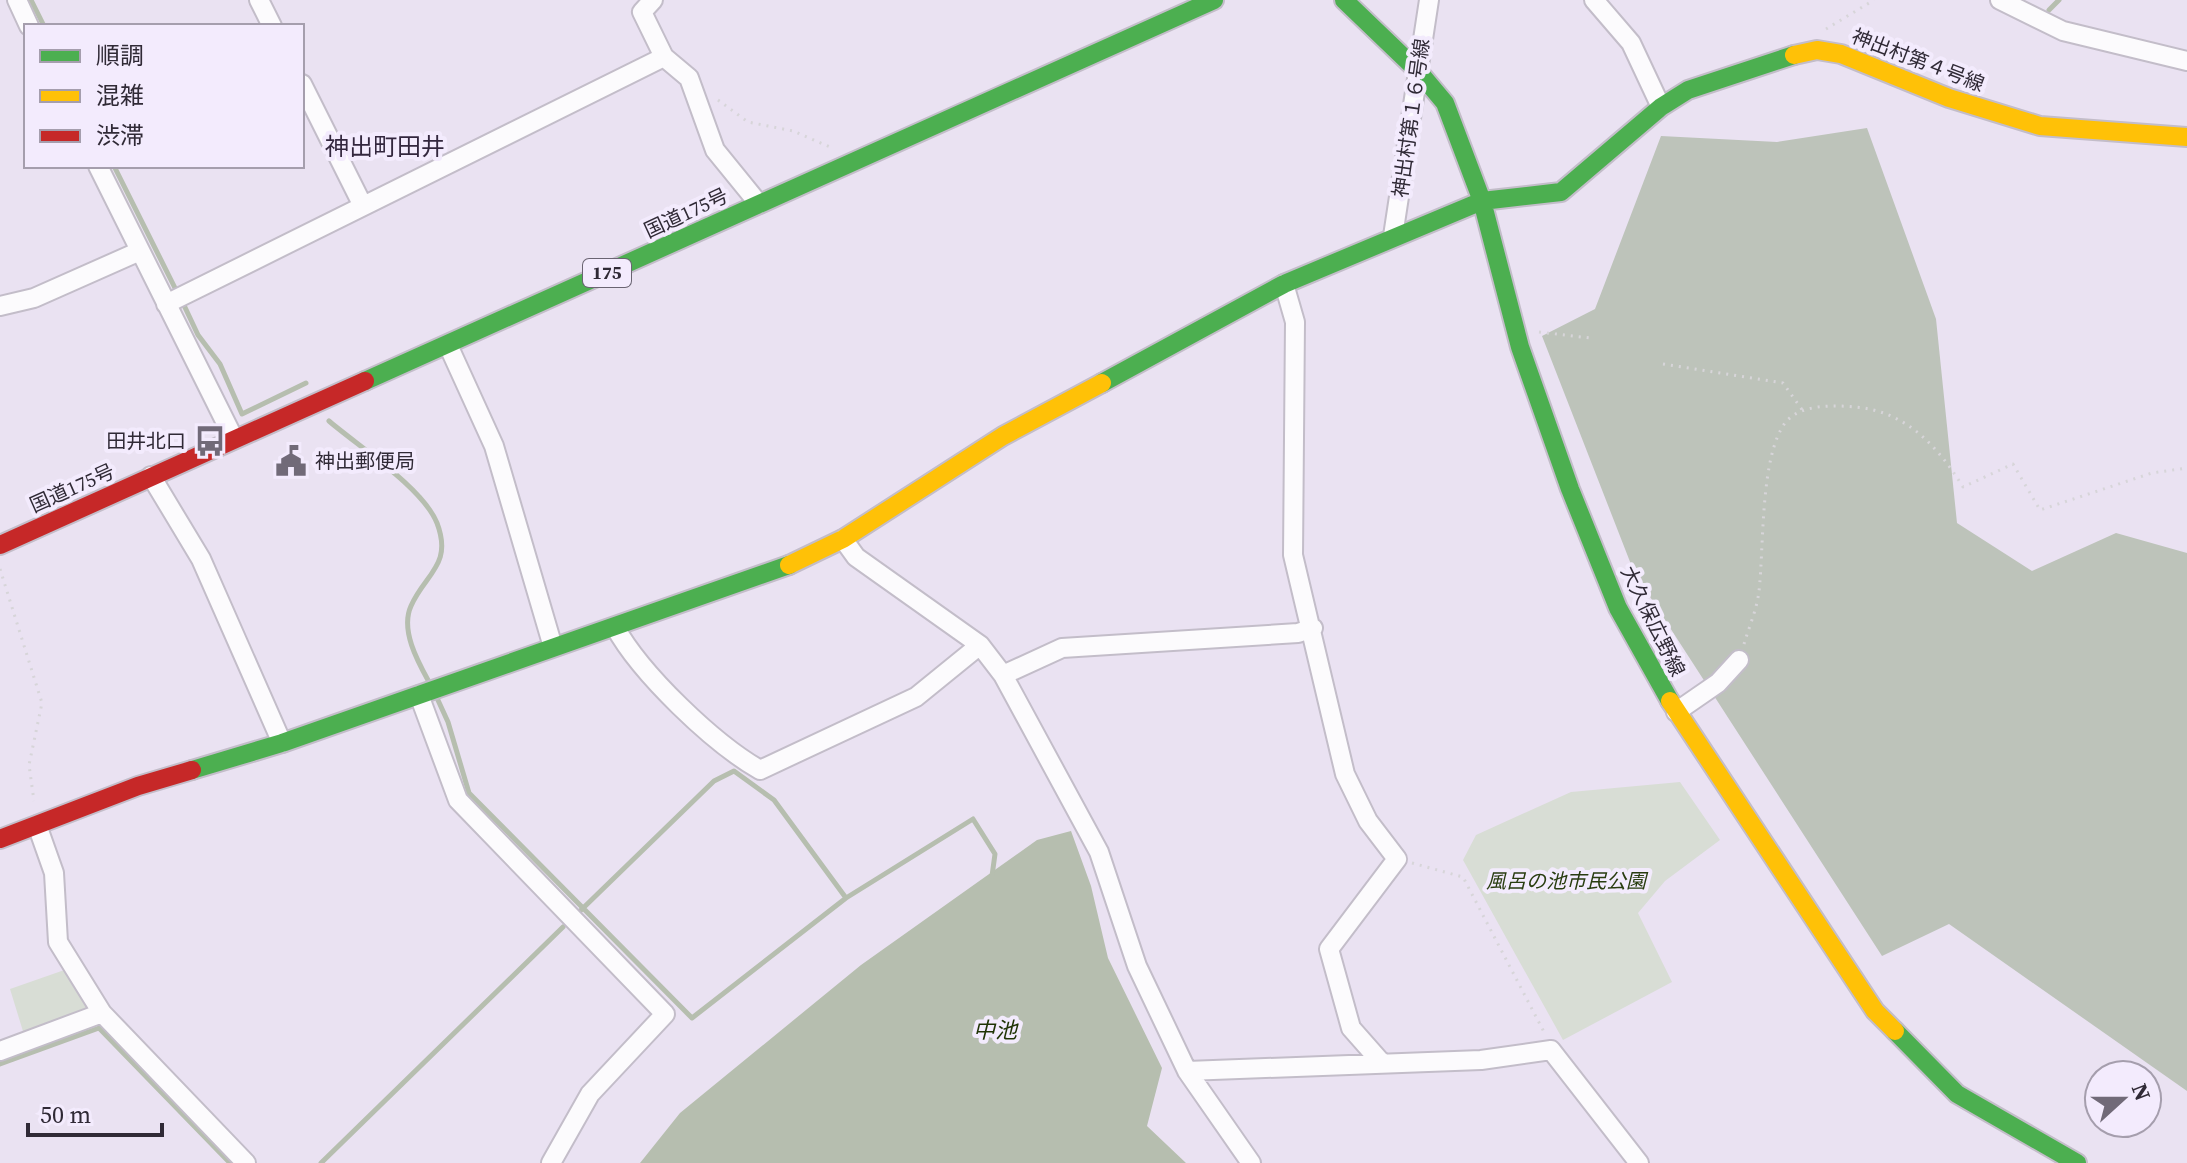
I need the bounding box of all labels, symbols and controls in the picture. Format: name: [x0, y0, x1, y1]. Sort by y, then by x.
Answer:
street label: 神出村第４号線: [1848, 22, 1988, 98]
legend: [24, 24, 304, 168]
street label: 神出村第１６号線: [1386, 37, 1436, 199]
text: 順調: [96, 39, 144, 72]
text: 混雑: [96, 79, 144, 112]
text: 渋滞: [96, 119, 144, 152]
district label: 神出町田井: [325, 130, 445, 163]
street label: 国道175号: [639, 181, 733, 245]
road number: 175: [583, 259, 631, 287]
bus stop icon: 田井北口: [193, 424, 227, 458]
place label: 田井北口: [106, 427, 186, 455]
public building icon: 神出郵便局: [274, 444, 308, 478]
place label: 神出郵便局: [315, 447, 415, 475]
street label: 国道175号: [25, 457, 119, 519]
street label: 大久保広野線: [1614, 561, 1692, 681]
park label: 風呂の池市民公園: [1486, 867, 1649, 895]
water label: 中池: [973, 1015, 1019, 1045]
north arrow: [2083, 1059, 2163, 1139]
text: N: [2125, 1079, 2159, 1105]
scale bar: [28, 1087, 162, 1137]
text: 50 m: [40, 1098, 91, 1131]

